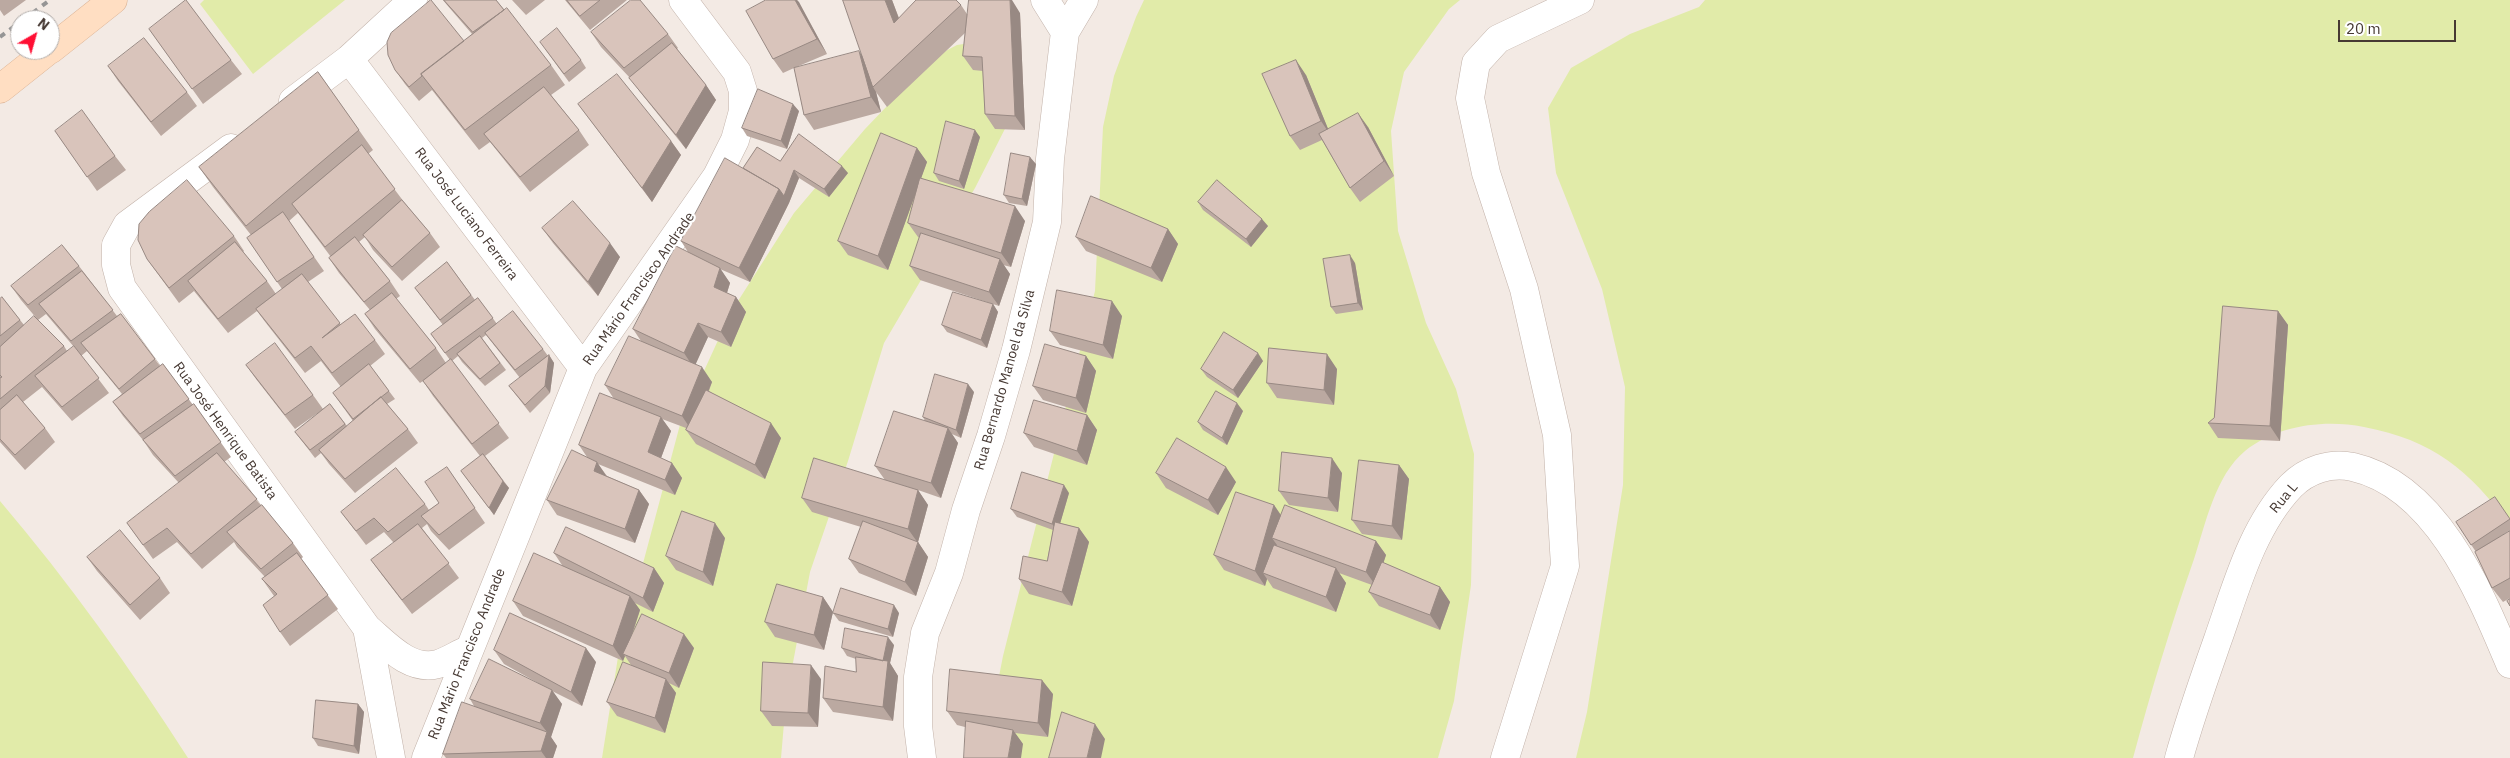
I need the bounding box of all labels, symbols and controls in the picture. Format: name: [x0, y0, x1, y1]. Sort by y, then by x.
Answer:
north arrow: [10, 10, 60, 60]
scale bar: [2340, 10, 2458, 42]
text: N: [34, 14, 53, 34]
text: 20 m: [2346, 19, 2381, 38]
street label: Rua José Luciano Ferreira: [411, 144, 521, 284]
street label: Rua Mário Francisco Andrade: [580, 209, 698, 369]
street label: Rua Bernardo Manoel da Silva: [971, 288, 1039, 472]
street label: Rua José Henrique Batista: [169, 359, 281, 503]
street label: Rua L: [2266, 479, 2302, 517]
street label: Rua Mário Francisco Andrade: [425, 566, 509, 742]

